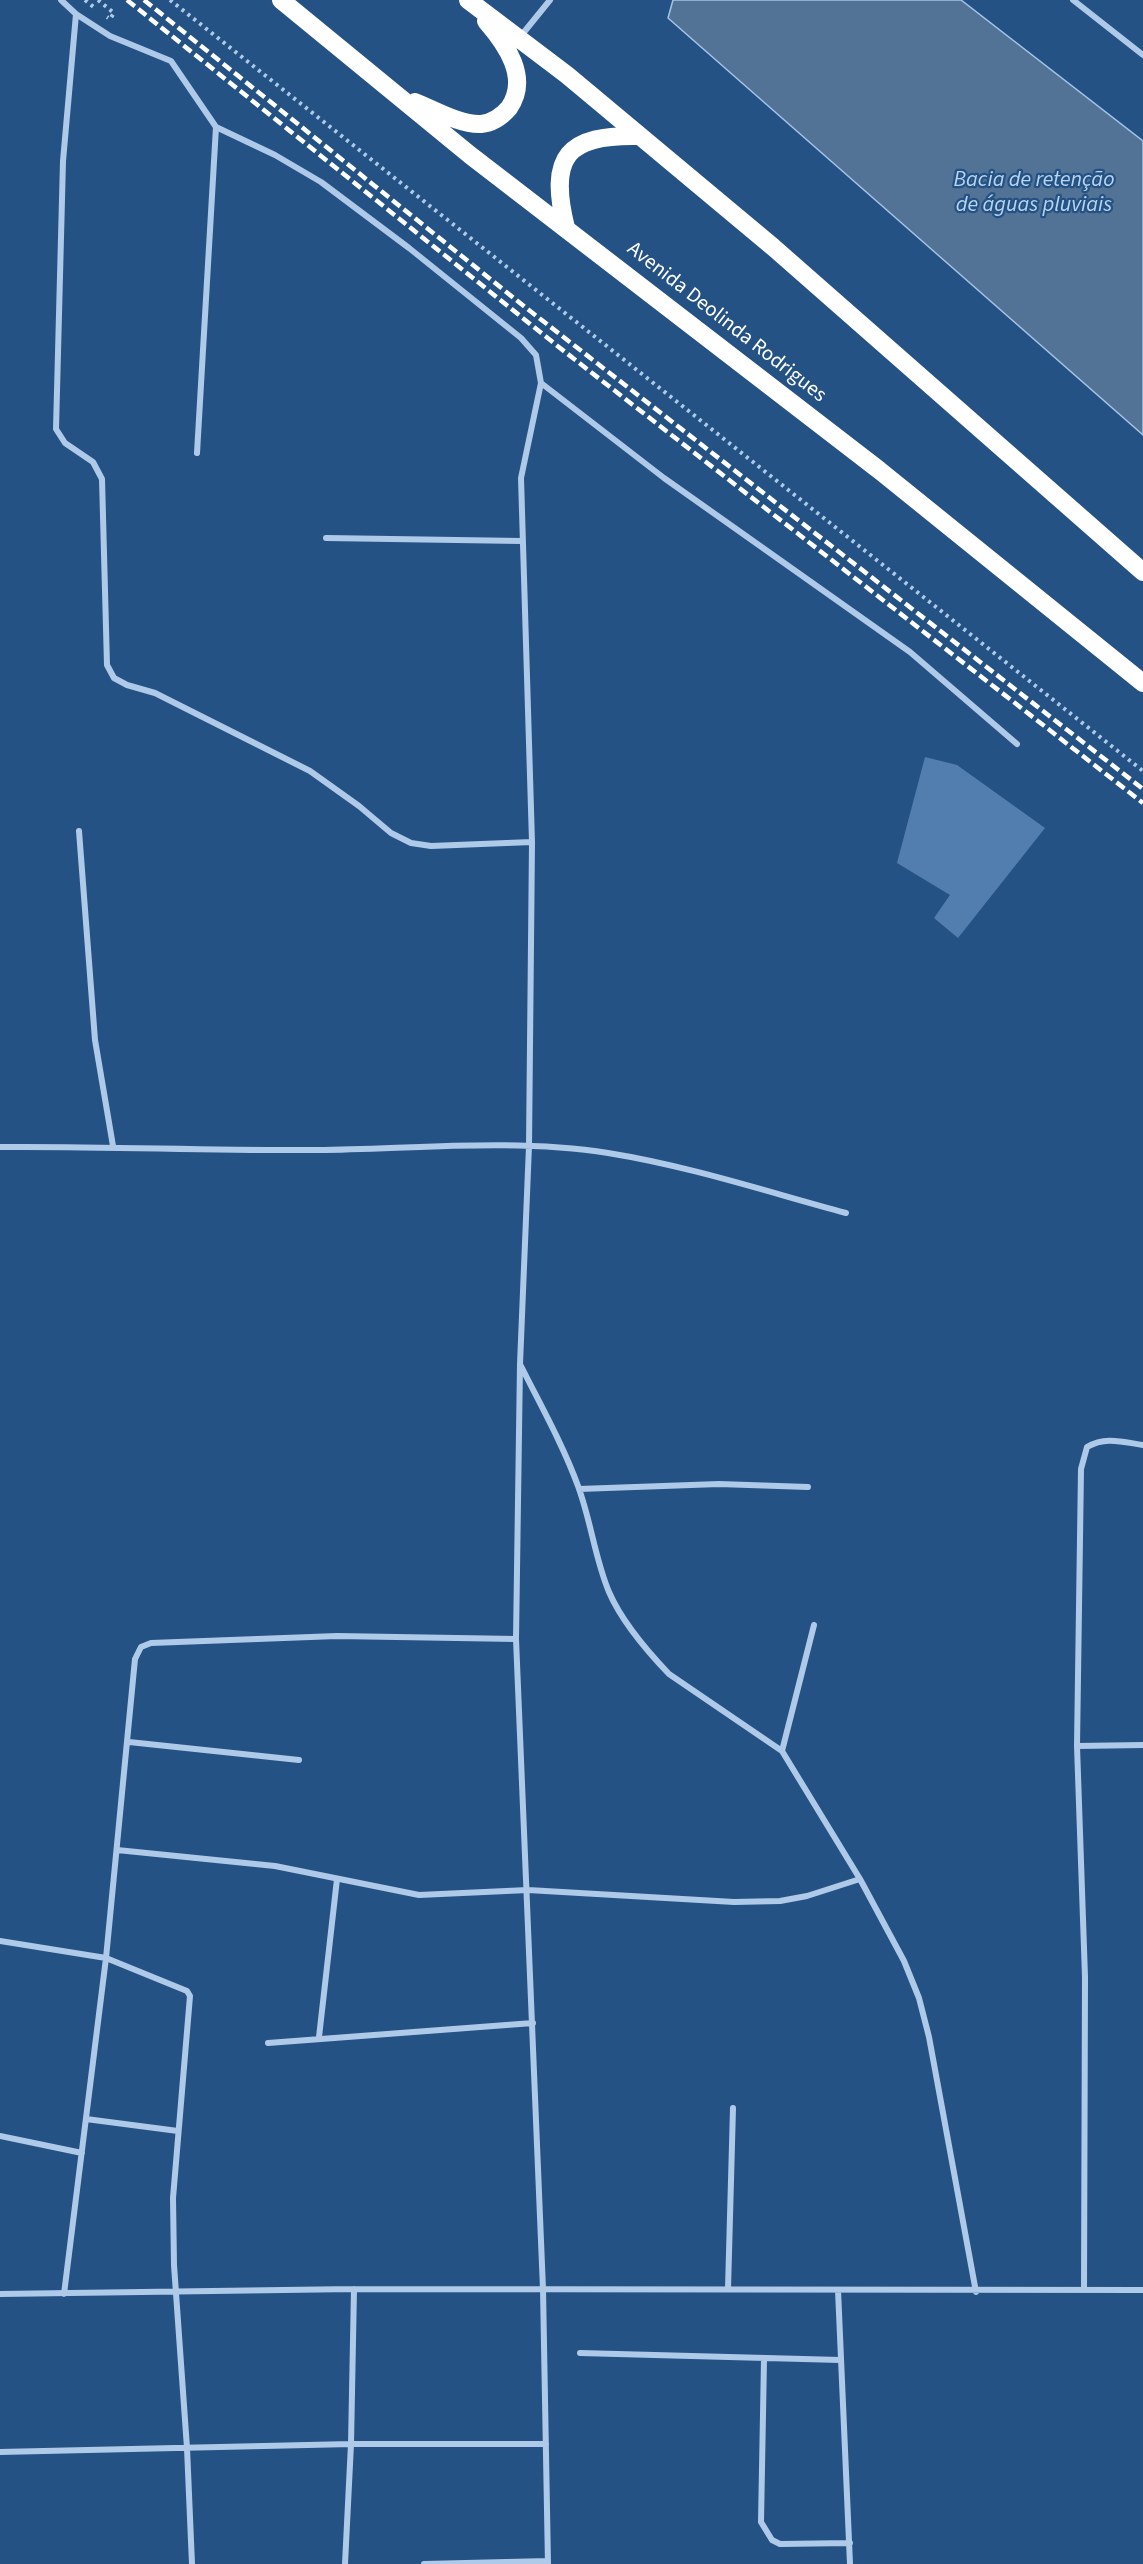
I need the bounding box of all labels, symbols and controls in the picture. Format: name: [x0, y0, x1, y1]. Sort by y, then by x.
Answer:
water label: Bacia de retenção de águas pluviais: [954, 168, 1114, 220]
street label: Avenida Deolinda Rodrigues: [621, 237, 831, 409]

